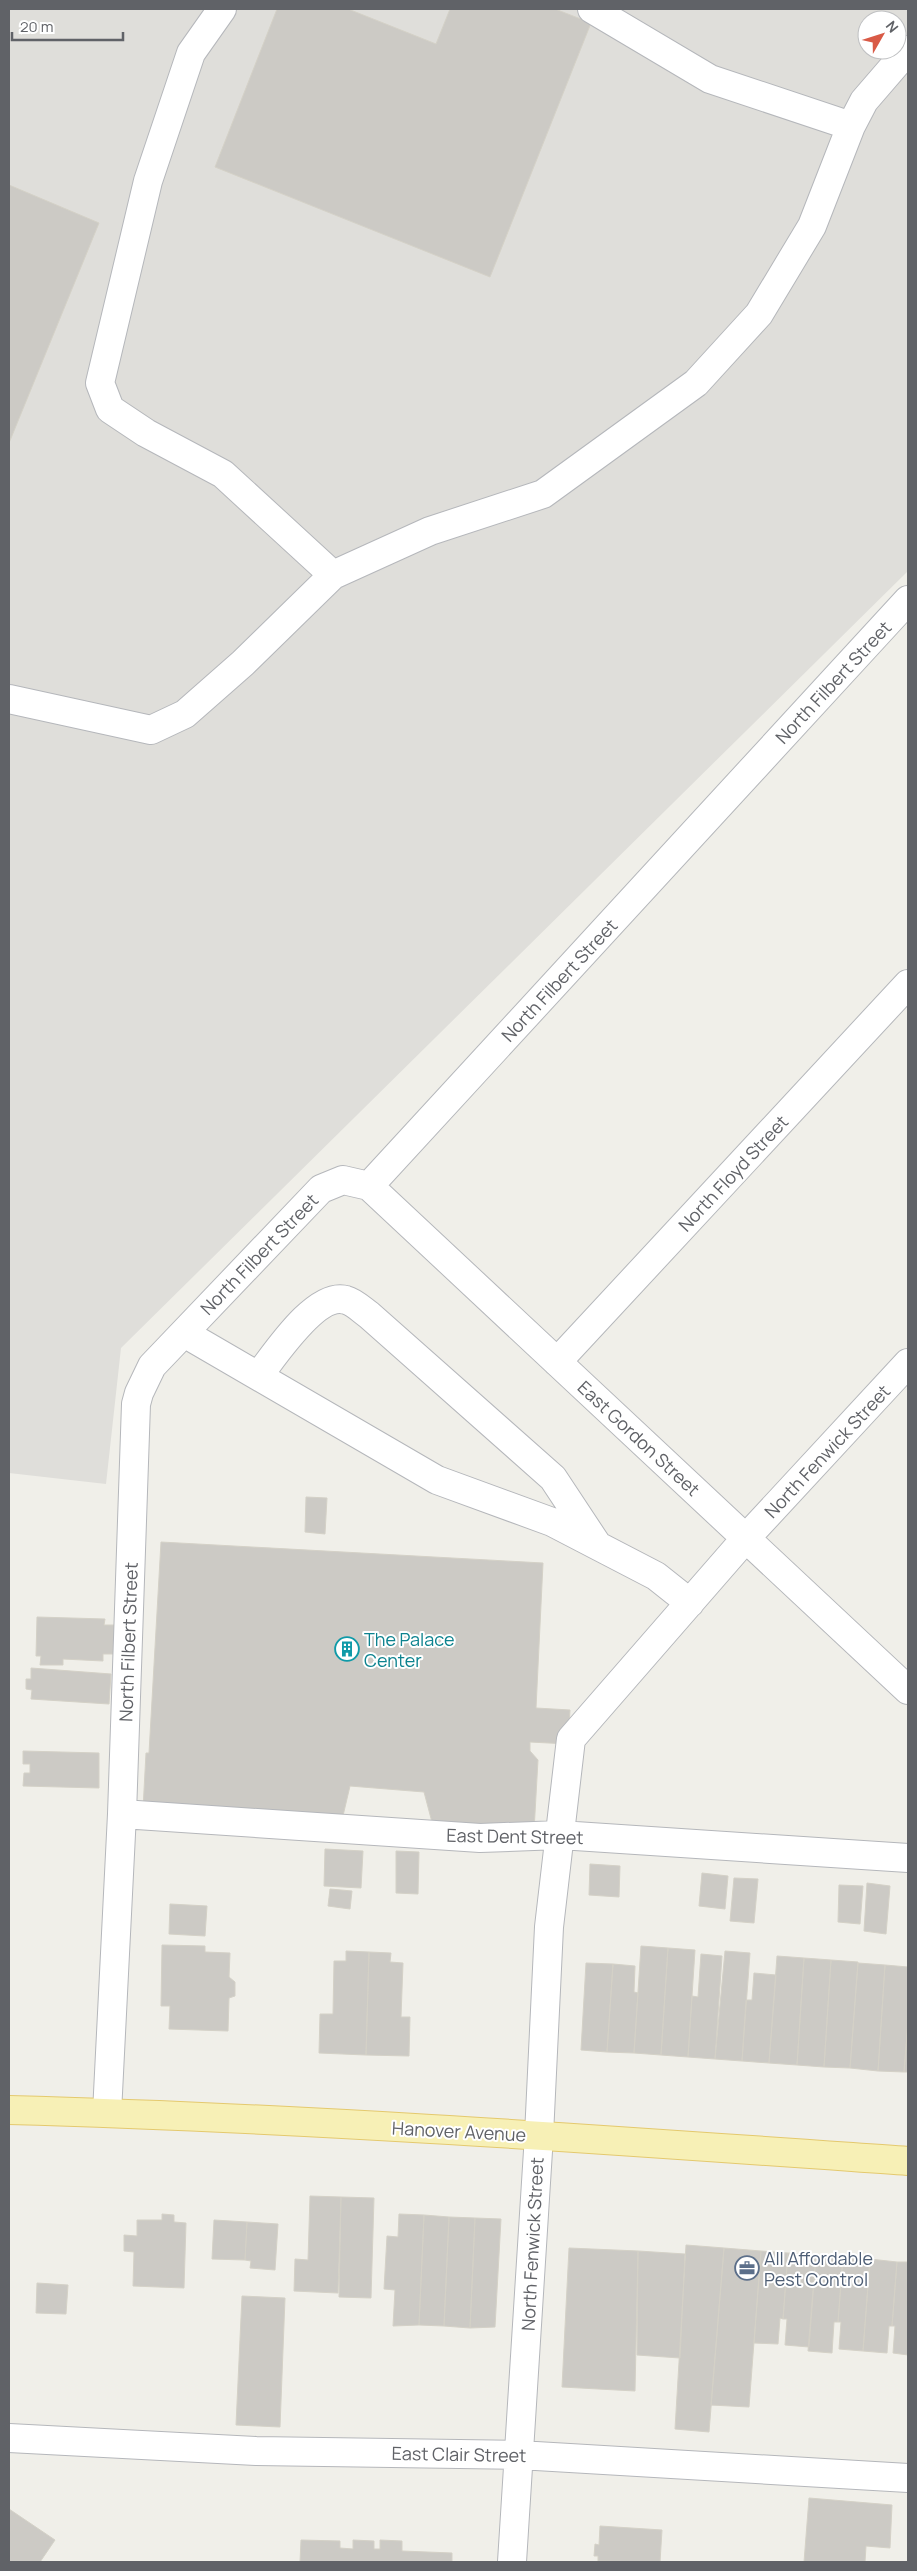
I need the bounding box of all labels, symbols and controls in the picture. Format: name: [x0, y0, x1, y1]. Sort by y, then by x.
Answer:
scale bar: [12, 10, 124, 42]
north arrow: [857, 10, 907, 60]
text: 20 m: [20, 16, 53, 37]
text: N: [882, 17, 903, 36]
street label: North Filbert Street: [770, 615, 896, 749]
street label: North Filbert Street: [496, 913, 622, 1047]
street label: North Floyd Street: [673, 1110, 793, 1236]
street label: North Filbert Street: [195, 1188, 323, 1320]
street label: East Gordon Street: [573, 1375, 705, 1501]
street label: North Fenwick Street: [759, 1379, 895, 1523]
street label: North Filbert Street: [113, 1562, 143, 1722]
place label: The Palace Center: [364, 1627, 454, 1672]
building icon: The Palace Center: [334, 1636, 360, 1662]
street label: East Dent Street: [446, 1823, 584, 1849]
street label: Hanover Avenue: [391, 2116, 527, 2146]
street label: North Fenwick Street: [515, 2156, 549, 2332]
place label: All Affordable Pest Control: [764, 2246, 873, 2291]
office icon: All Affordable Pest Control: [734, 2255, 760, 2281]
street label: East Clair Street: [391, 2441, 527, 2467]

